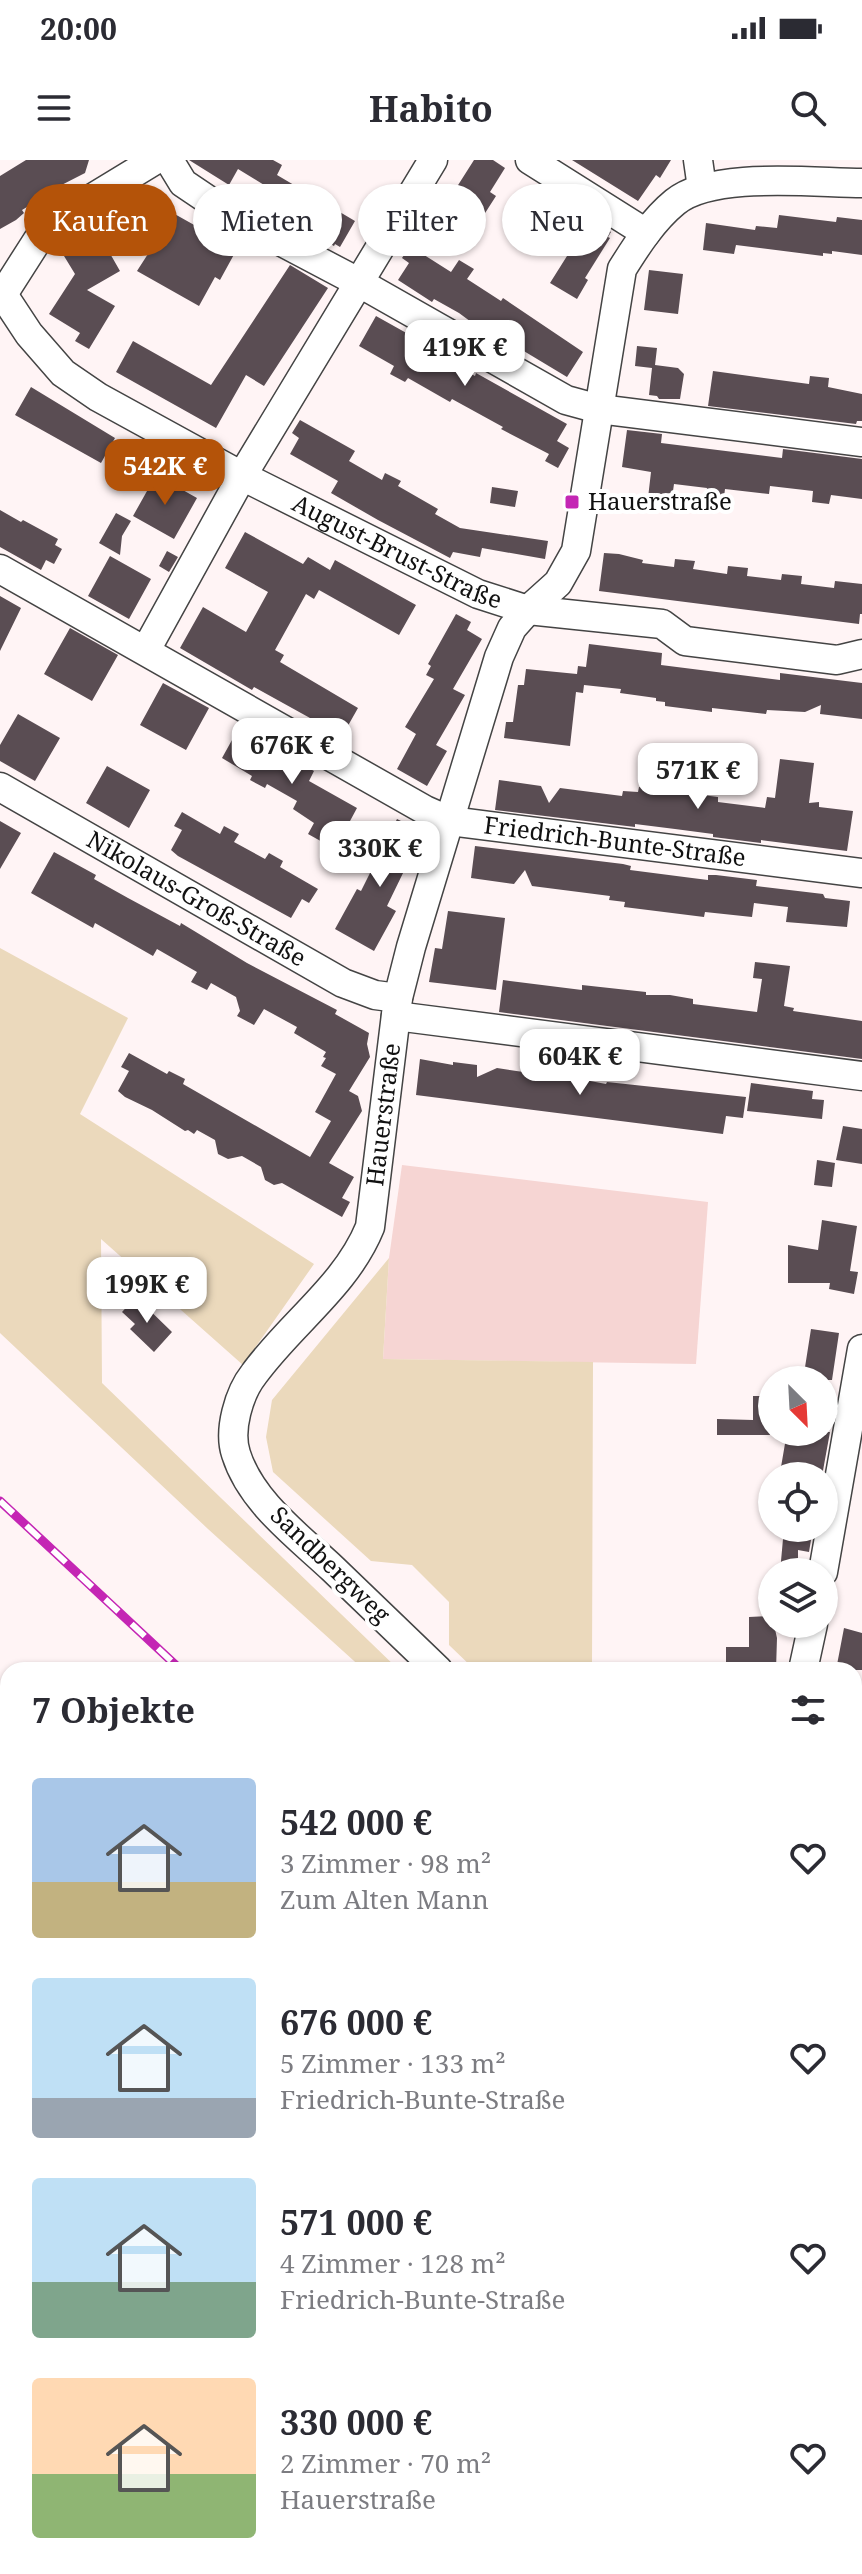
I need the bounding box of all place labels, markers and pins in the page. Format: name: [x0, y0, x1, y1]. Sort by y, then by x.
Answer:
pin: 419K €: [400, 320, 530, 388]
pin: 542K €: [100, 439, 230, 507]
place label: Hauerstraße: [588, 484, 732, 517]
marker: Hauerstraße: [563, 493, 581, 511]
pin: 676K €: [227, 718, 357, 786]
pin: 571K €: [633, 743, 763, 811]
pin: 330K €: [315, 821, 445, 889]
pin: 604K €: [515, 1029, 645, 1097]
pin: 199K €: [82, 1257, 212, 1325]

